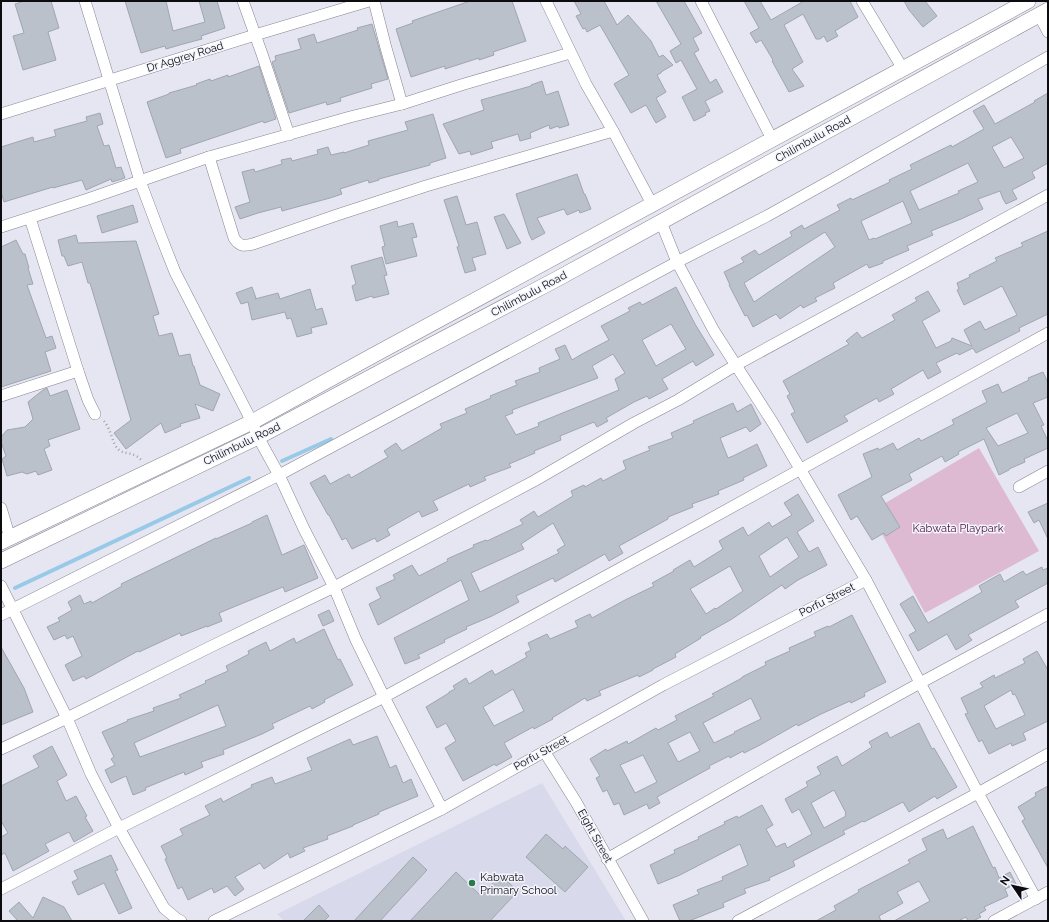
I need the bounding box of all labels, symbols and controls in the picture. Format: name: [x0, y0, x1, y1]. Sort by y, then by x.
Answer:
street label: Dr Aggrey Road: [145, 39, 225, 75]
street label: Chilimbulu Road: [773, 113, 853, 165]
street label: Chilimbulu Road: [489, 268, 569, 319]
street label: Chilimbulu Road: [201, 420, 283, 468]
park label: Kabwata Playpark: [913, 522, 1004, 535]
street label: Porfu Street: [797, 580, 857, 620]
street label: Porfu Street: [511, 732, 571, 773]
street label: Eight Street: [575, 807, 615, 865]
north arrow: [993, 866, 1033, 906]
place label: Kabwata Primary School: [480, 871, 557, 897]
text: N: [997, 874, 1013, 888]
marker: Kabwata Primary School: [467, 878, 477, 888]

